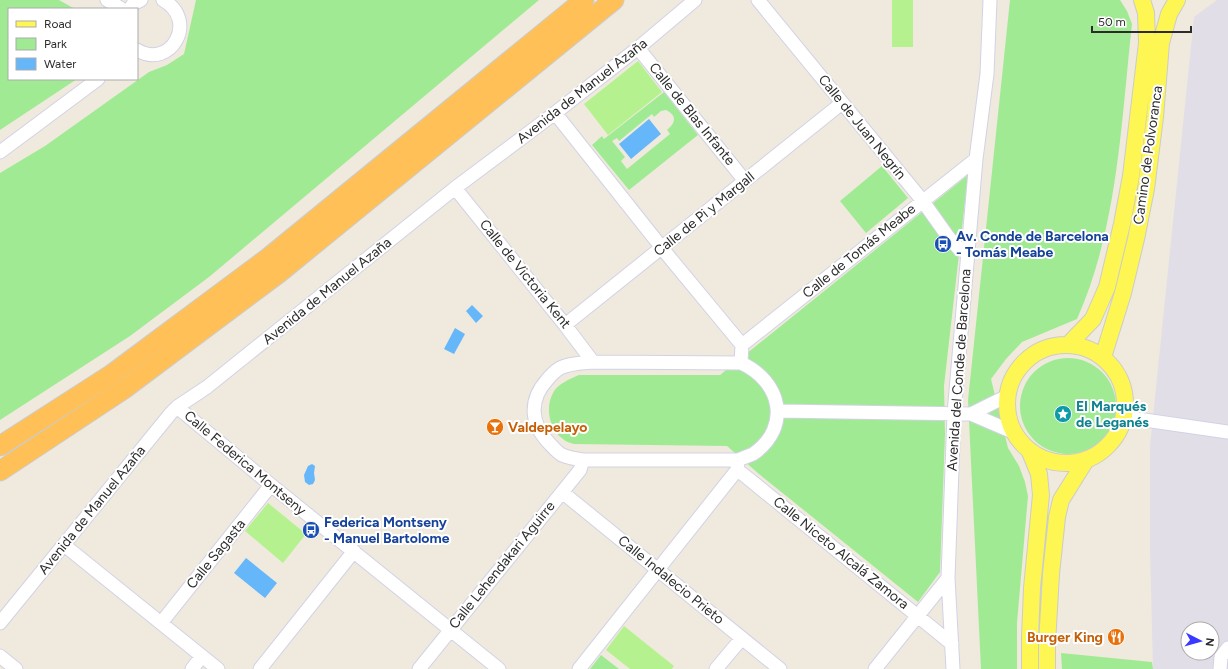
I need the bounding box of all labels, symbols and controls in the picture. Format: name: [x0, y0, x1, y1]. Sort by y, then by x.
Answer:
legend: [8, 8, 138, 80]
scale bar: [1092, 8, 1191, 34]
text: 50 m: [1098, 15, 1126, 29]
text: Road: [44, 17, 72, 31]
street label: Avenida de Manuel Azaña: [514, 35, 650, 147]
text: Park: [44, 37, 67, 51]
text: Water: [44, 57, 76, 71]
street label: Calle de Blas Infante: [645, 59, 739, 169]
street label: Calle de Juan Negrín: [815, 71, 910, 183]
street label: Camino de Polvoranca: [1130, 85, 1166, 225]
street label: Calle de Pi y Margall: [650, 168, 758, 260]
street label: Calle de Tomás Meabe: [799, 200, 919, 302]
street label: Calle de Victoria Kent: [476, 216, 574, 332]
place label: Av. Conde de Barcelona - Tomás Meabe: [956, 228, 1109, 261]
street label: Avenida de Manuel Azaña: [259, 234, 395, 348]
bus stop icon: Av. Conde de Barcelona - Tomás Meabe: [933, 234, 953, 254]
street label: Avenida del Conde de Barcelona: [943, 268, 975, 472]
place label: El Marqués de Leganés: [1076, 398, 1149, 431]
place icon: El Marqués de Leganés: [1053, 404, 1073, 424]
street label: Calle Federica Montseny: [181, 407, 310, 519]
bar icon: Valdepelayo: [485, 417, 505, 437]
place label: Valdepelayo: [508, 419, 587, 436]
street label: Avenida de Manuel Azaña: [35, 442, 149, 578]
street label: Calle Niceto Alcalá Zamora: [770, 493, 912, 613]
street label: Calle Lehendakari Aguirre: [445, 498, 559, 632]
place label: Federica Montseny - Manuel Bartolome: [324, 514, 450, 547]
street label: Calle Sagasta: [183, 516, 249, 592]
bus stop icon: Federica Montseny - Manuel Bartolome: [301, 520, 321, 540]
street label: Calle Indalecio Prieto: [615, 532, 727, 628]
north arrow: [1180, 621, 1220, 661]
restaurant icon: Burger King: [1106, 627, 1126, 647]
place label: Burger King: [1027, 629, 1103, 646]
text: N: [1203, 637, 1216, 647]

